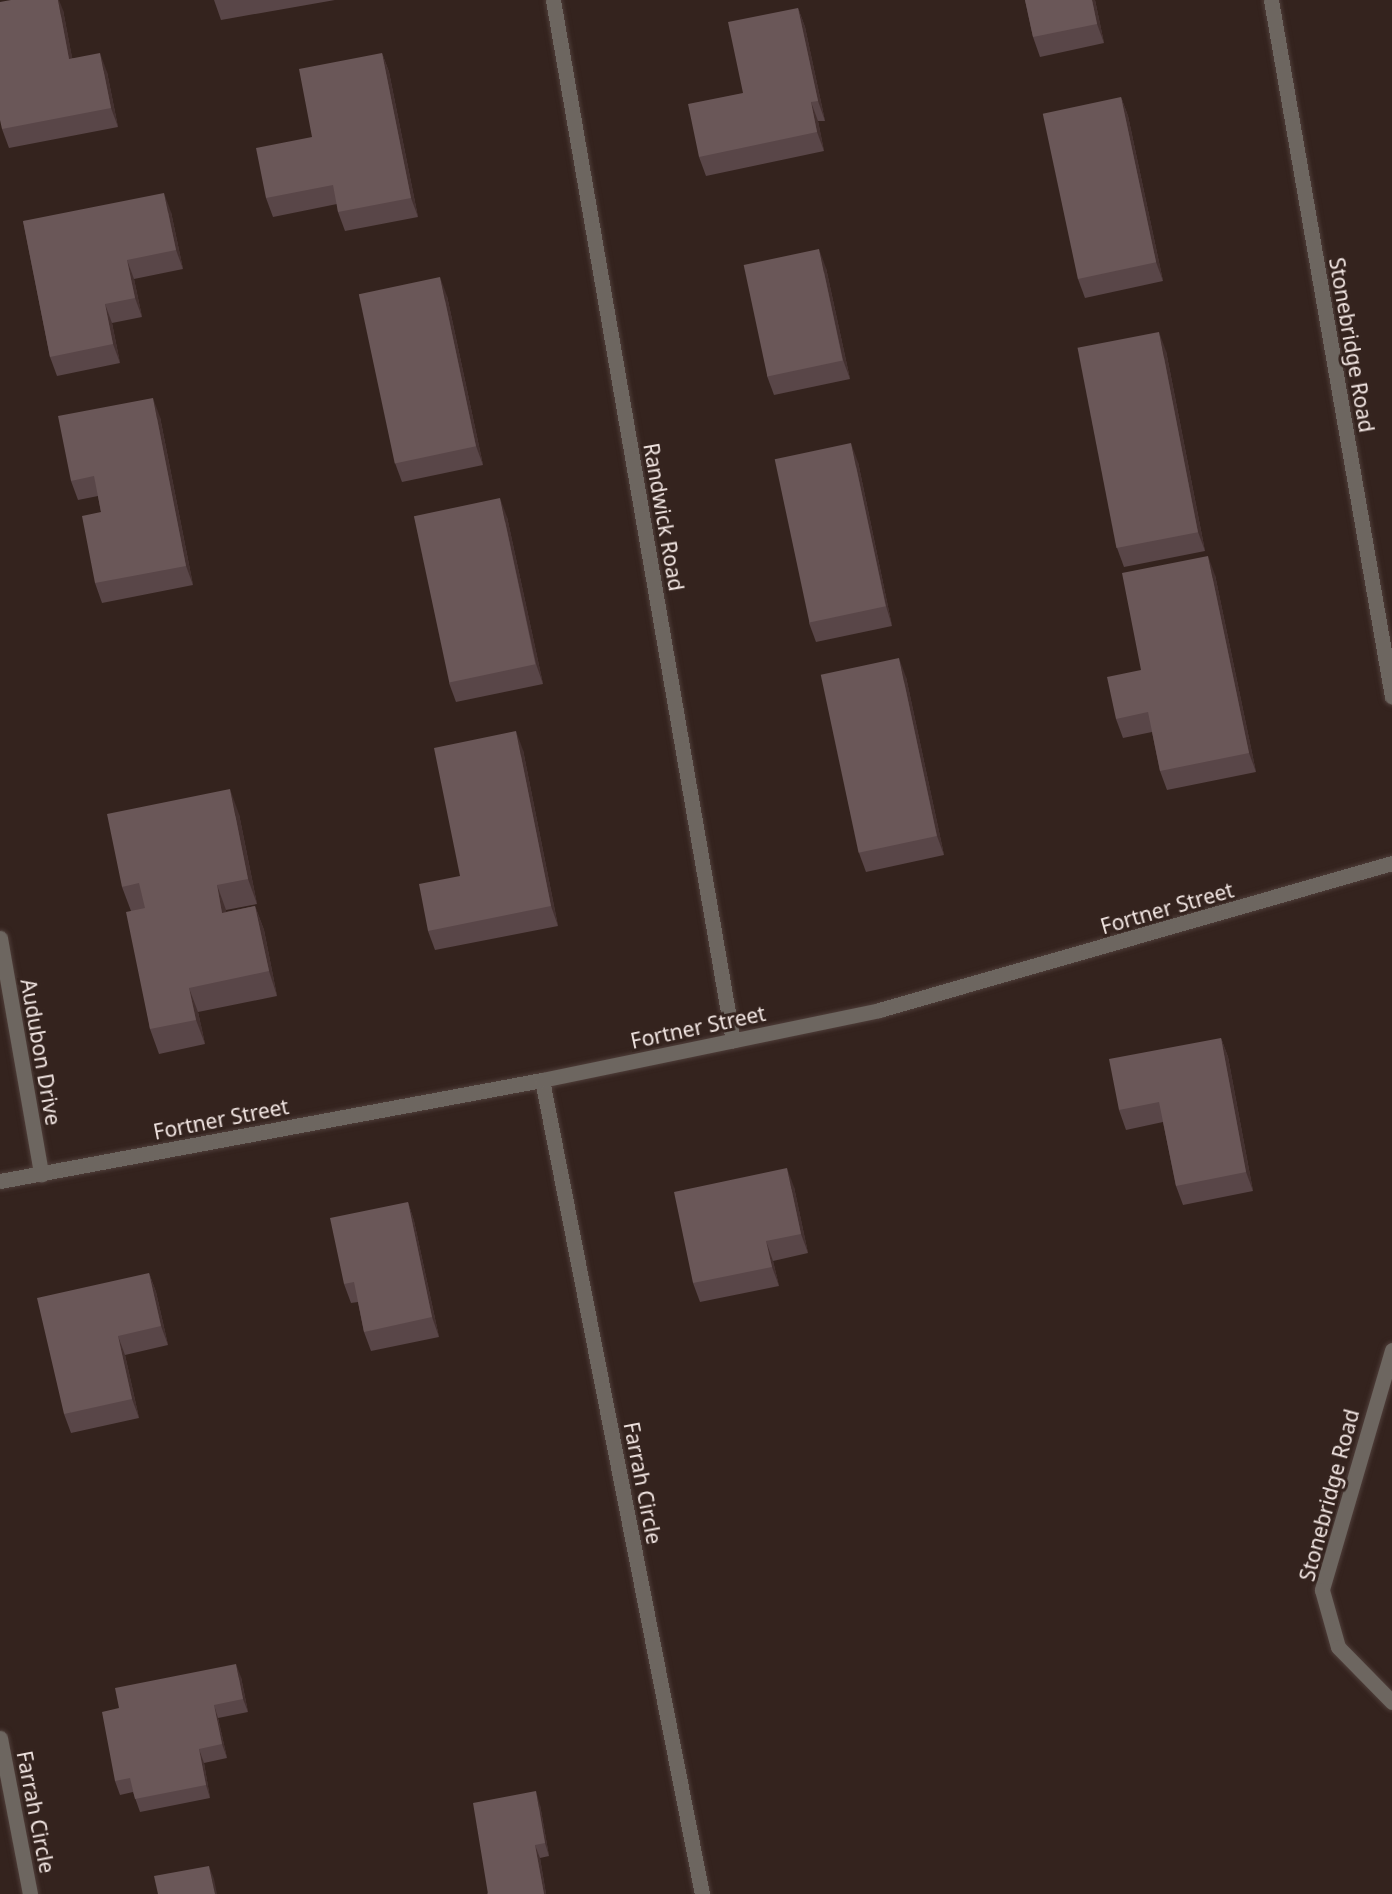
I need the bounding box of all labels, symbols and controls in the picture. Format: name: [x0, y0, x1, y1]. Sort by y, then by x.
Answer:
street label: Stonebridge Road: [1324, 256, 1380, 434]
street label: Randwick Road: [639, 441, 689, 593]
street label: Fortner Street: [1097, 877, 1237, 939]
street label: Audubon Drive: [16, 977, 66, 1127]
street label: Fortner Street: [628, 1000, 768, 1054]
street label: Fortner Street: [151, 1094, 291, 1144]
street label: Stonebridge Road: [1294, 1406, 1364, 1584]
street label: Farrah Circle: [619, 1420, 667, 1546]
street label: Farrah Circle: [12, 1749, 60, 1875]

